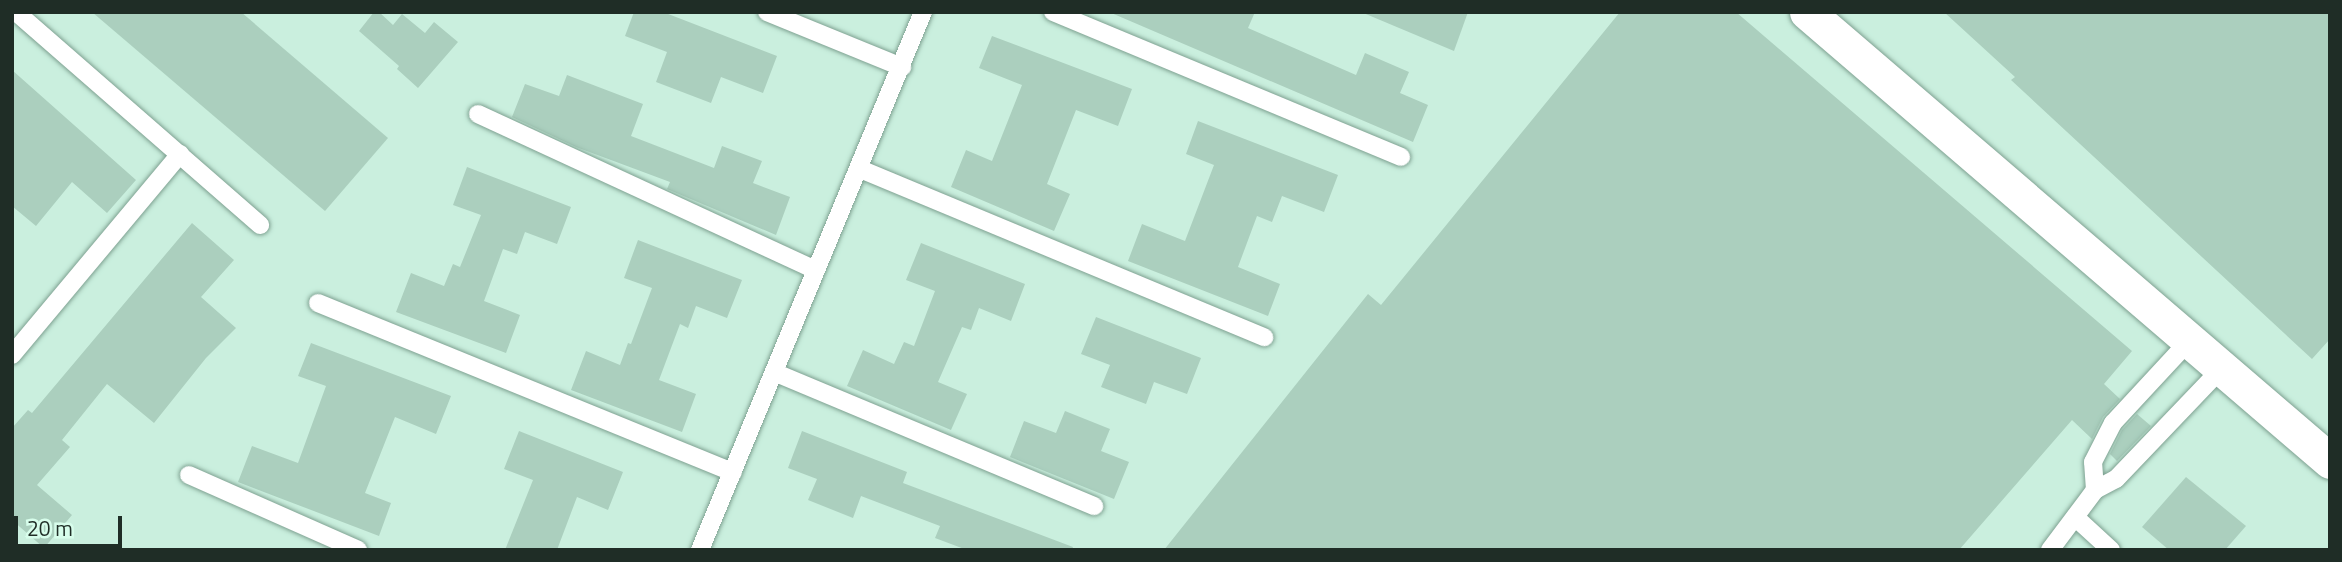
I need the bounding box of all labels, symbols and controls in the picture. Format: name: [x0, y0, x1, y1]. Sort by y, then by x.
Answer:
scale bar: [18, 503, 126, 546]
text: 20 m: [27, 512, 73, 544]

